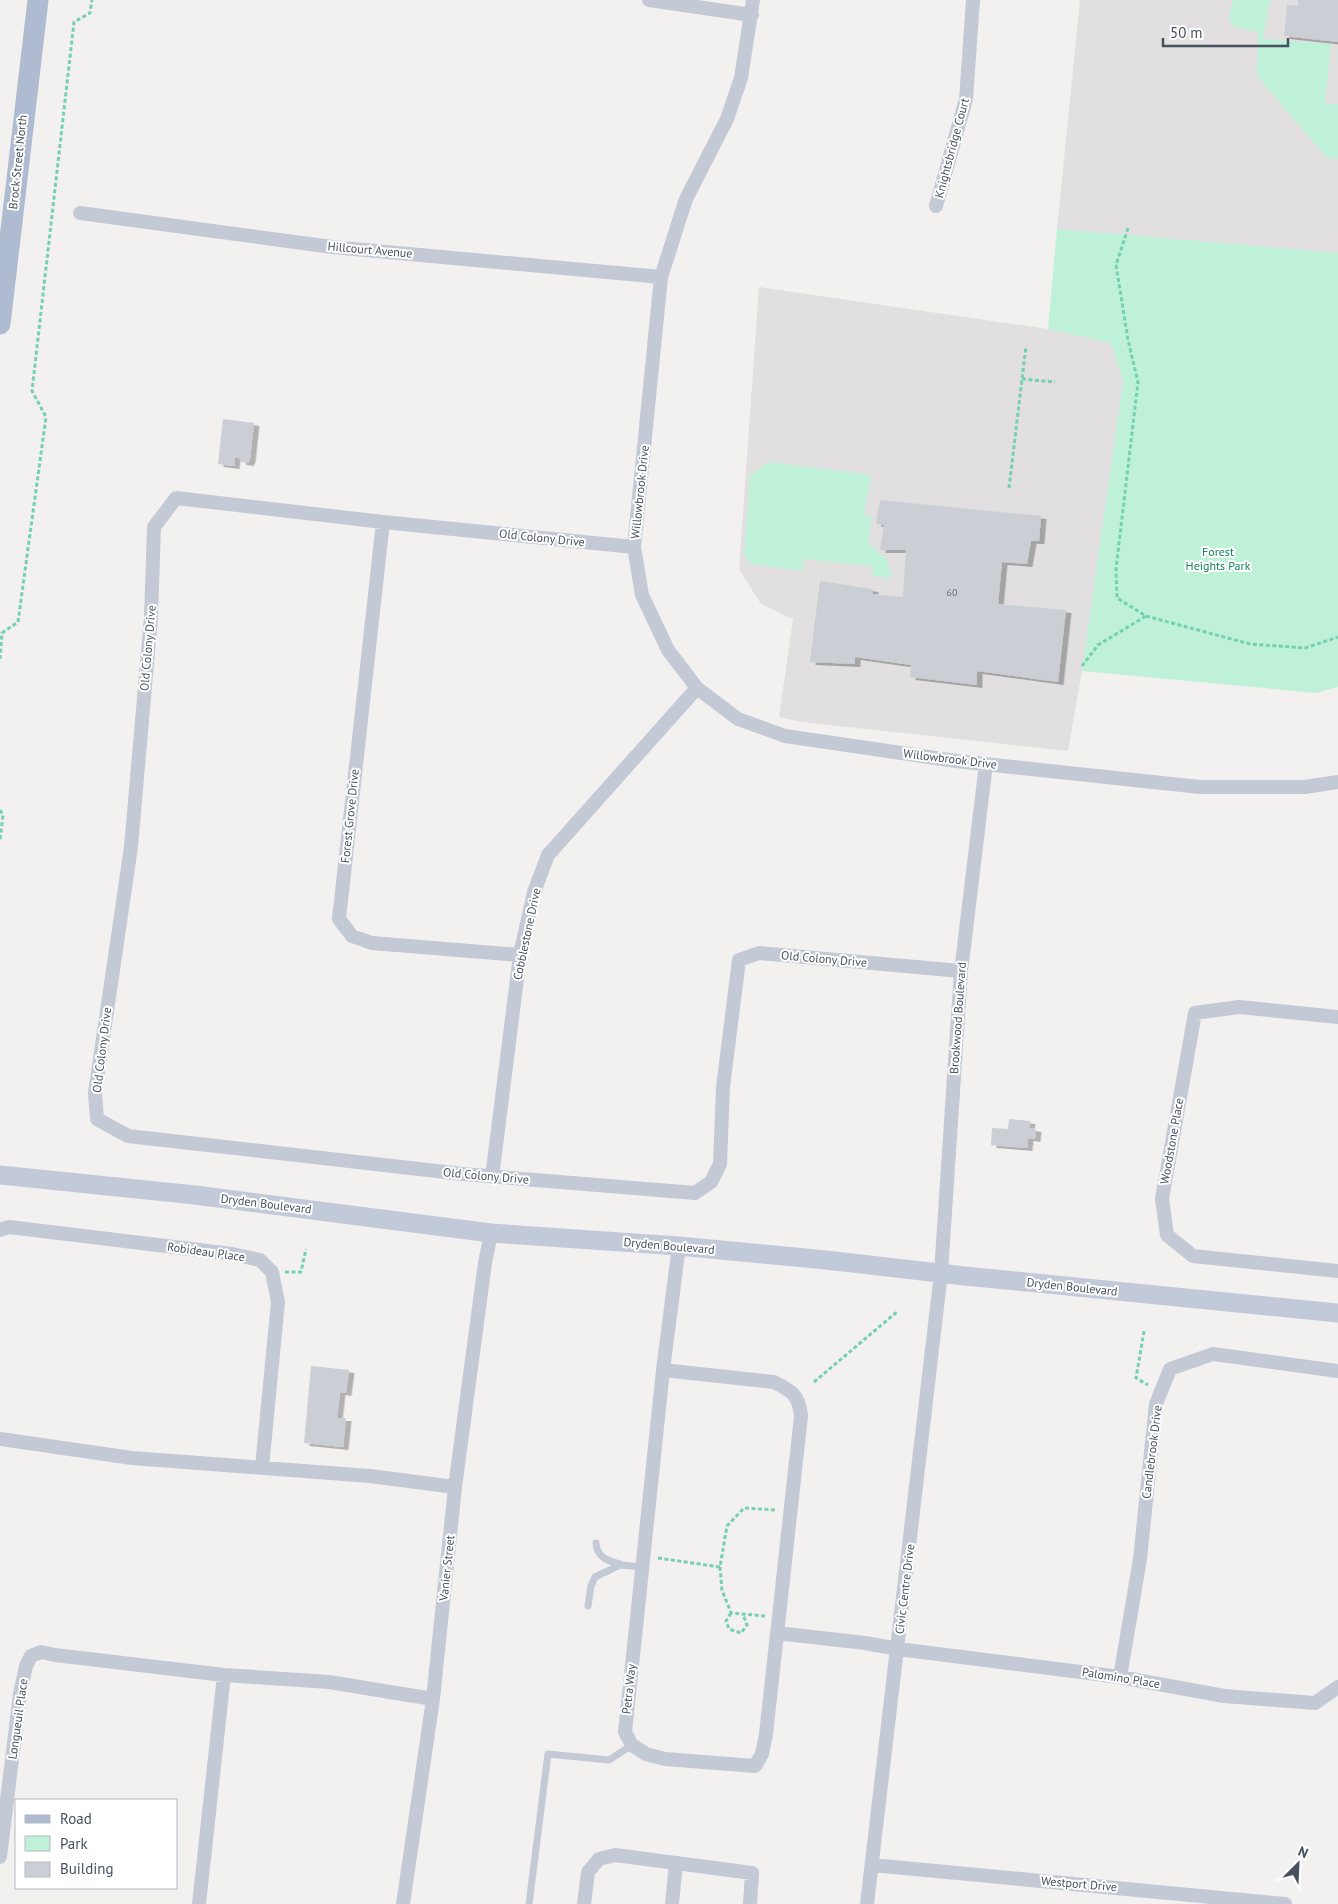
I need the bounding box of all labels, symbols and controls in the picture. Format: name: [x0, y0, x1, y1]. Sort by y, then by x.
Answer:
scale bar: [1163, 15, 1288, 47]
text: 50 m: [1170, 23, 1203, 42]
street label: Knightsbridge Court: [931, 96, 972, 199]
street label: Brock Street North: [5, 114, 30, 210]
street label: Hillcourt Avenue: [327, 238, 413, 261]
street label: Willowbrook Drive: [627, 444, 652, 540]
street label: Old Colony Drive: [499, 526, 586, 549]
park label: Forest Heights Park: [1186, 544, 1251, 573]
house number: 60: [947, 586, 958, 599]
street label: Old Colony Drive: [136, 604, 159, 691]
street label: Willowbrook Drive: [902, 745, 998, 772]
street label: Forest Grove Drive: [337, 768, 362, 864]
street label: Cobblestone Drive: [509, 887, 544, 981]
street label: Old Colony Drive: [781, 947, 868, 970]
street label: Brookwood Boulevard: [946, 961, 969, 1075]
street label: Old Colony Drive: [89, 1006, 114, 1094]
street label: Woodstone Place: [1157, 1097, 1186, 1185]
street label: Old Colony Drive: [443, 1164, 530, 1187]
street label: Dryden Boulevard: [220, 1190, 312, 1217]
street label: Dryden Boulevard: [623, 1234, 715, 1257]
street label: Robideau Place: [166, 1239, 246, 1264]
street label: Dryden Boulevard: [1026, 1274, 1118, 1299]
street label: Candlebrook Drive: [1138, 1404, 1165, 1500]
street label: Vanier Street: [435, 1534, 457, 1603]
street label: Civic Centre Drive: [892, 1543, 917, 1635]
street label: Petra Way: [618, 1663, 639, 1715]
street label: Palomino Place: [1081, 1664, 1161, 1691]
street label: Longueuil Place: [4, 1678, 31, 1760]
legend: [15, 1799, 178, 1889]
text: Road: [60, 1809, 92, 1828]
text: Park: [60, 1834, 88, 1853]
north arrow: [1273, 1839, 1323, 1889]
text: N: [1295, 1842, 1311, 1862]
text: Building: [60, 1859, 114, 1878]
street label: Westport Drive: [1040, 1873, 1118, 1894]

